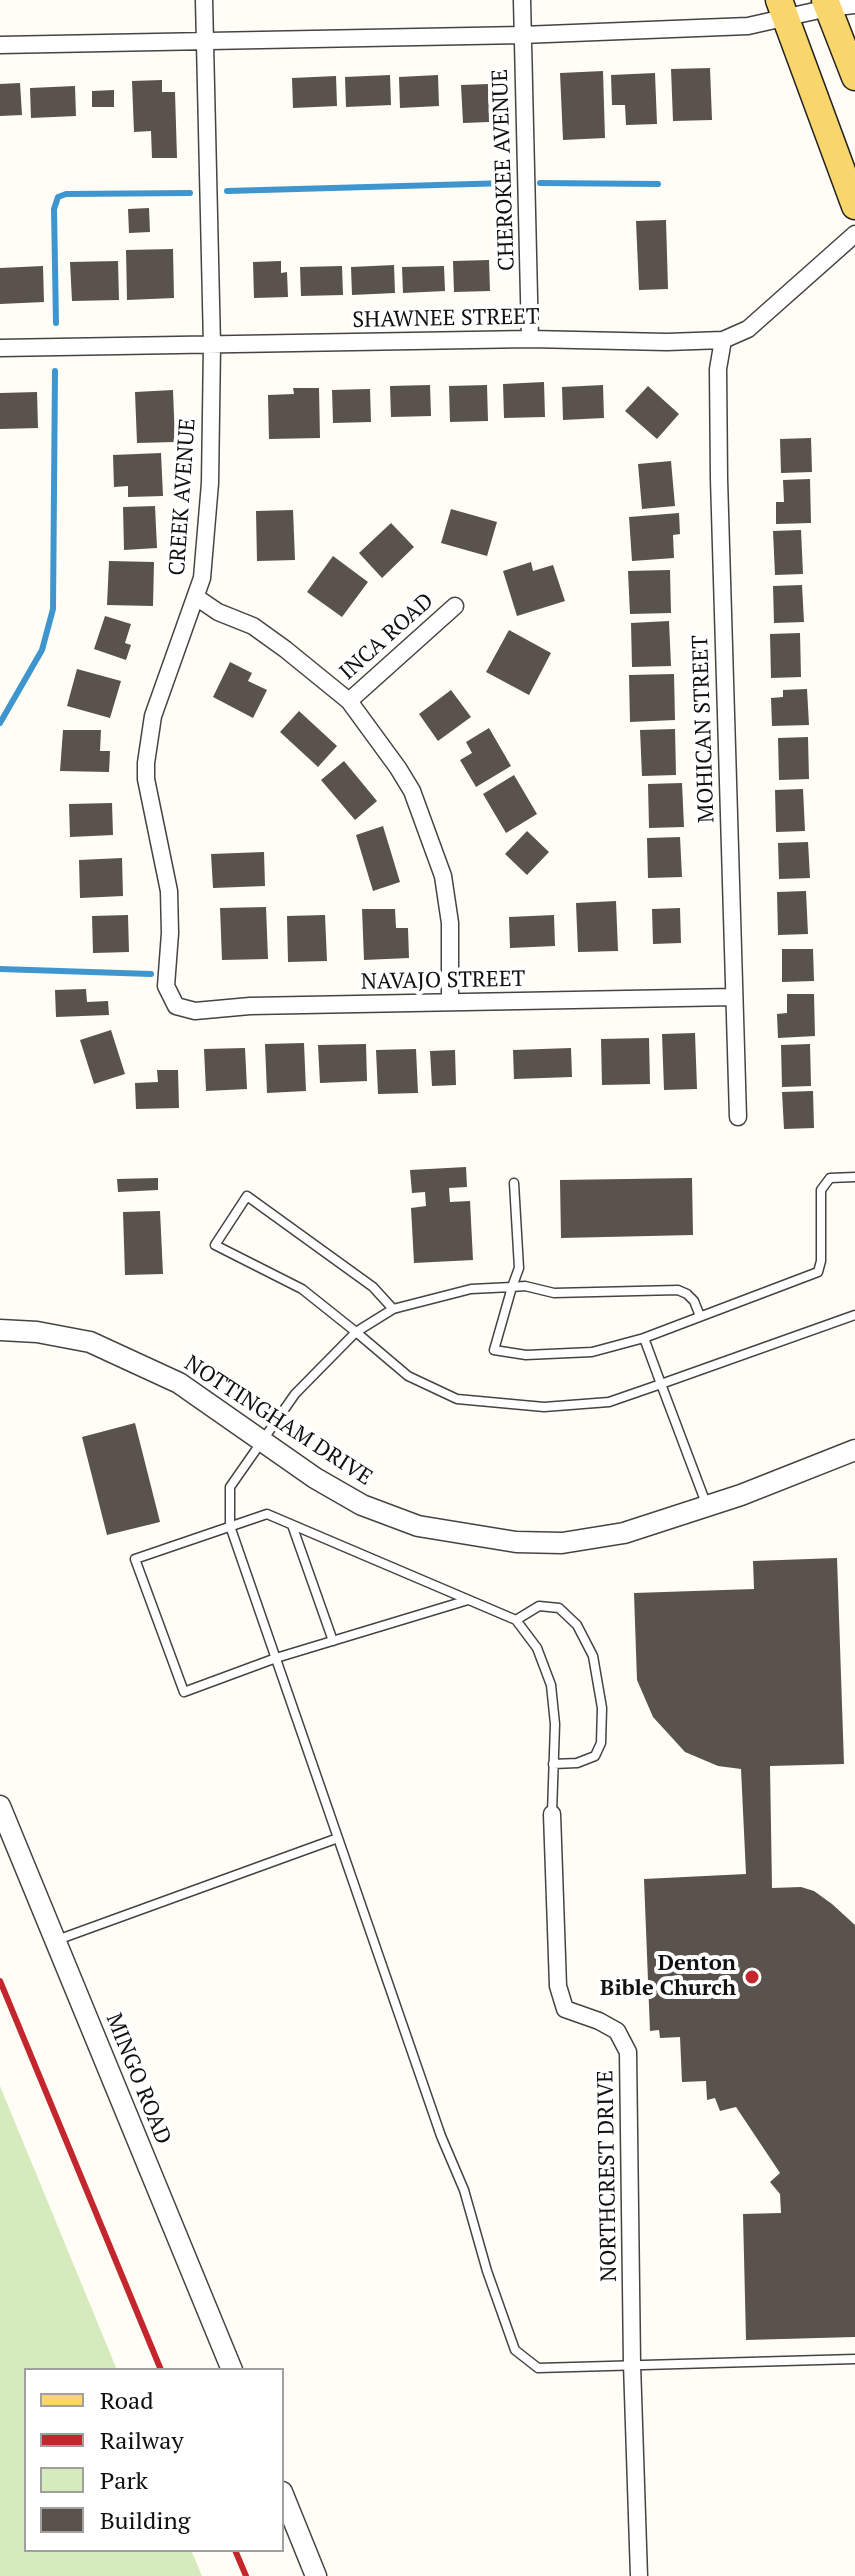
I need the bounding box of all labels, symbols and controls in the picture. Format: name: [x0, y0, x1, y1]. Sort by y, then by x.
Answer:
street label: CHEROKEE AVENUE: [487, 69, 521, 271]
street label: SHAWNEE STREET: [352, 304, 540, 334]
street label: CREEK AVENUE: [164, 417, 202, 577]
street label: INCA ROAD: [335, 588, 439, 686]
street label: MOHICAN STREET: [688, 635, 720, 823]
street label: NAVAJO STREET: [361, 966, 525, 996]
street label: NOTTINGHAM DRIVE: [179, 1350, 377, 1492]
place label: Denton Bible Church: [600, 1951, 736, 2002]
marker: Denton Bible Church: [743, 1968, 761, 1986]
street label: MINGO ROAD: [100, 2010, 176, 2148]
street label: NORTHCREST DRIVE: [593, 2070, 623, 2282]
legend: [24, 2368, 284, 2552]
text: Road: [100, 2384, 154, 2416]
text: Railway: [100, 2424, 184, 2456]
text: Park: [100, 2464, 148, 2496]
text: Building: [100, 2504, 190, 2536]

